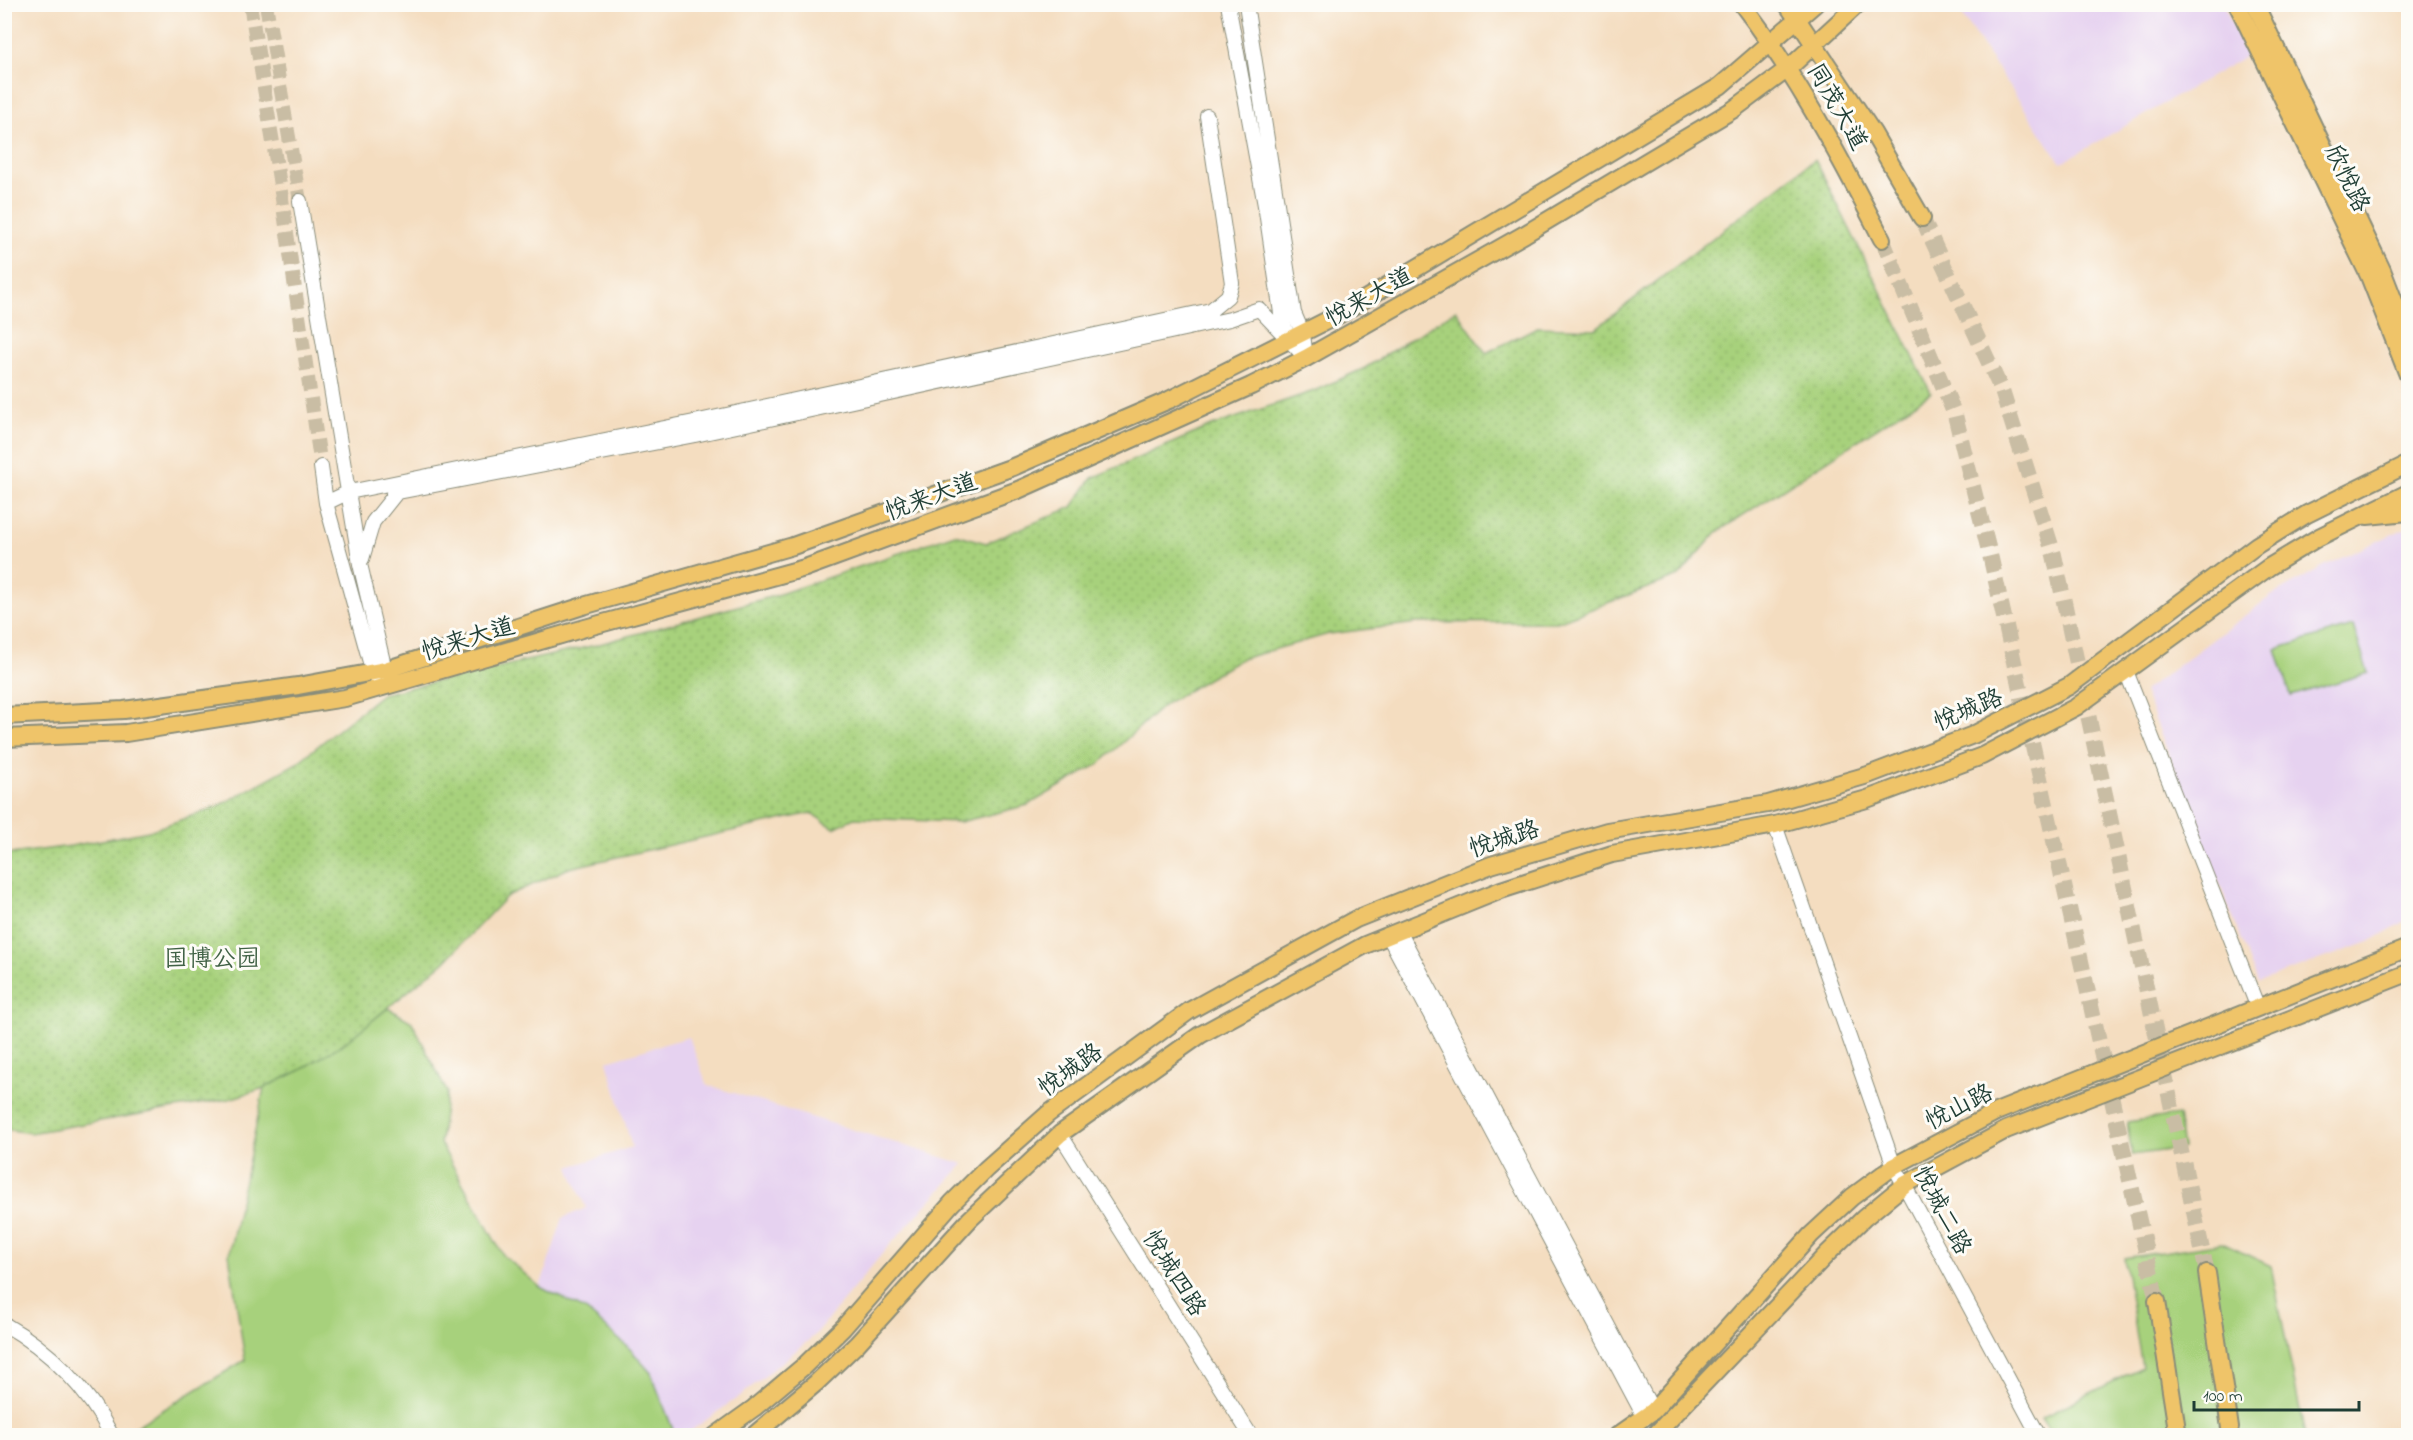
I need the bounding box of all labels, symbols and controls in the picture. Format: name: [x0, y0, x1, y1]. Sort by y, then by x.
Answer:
street label: 同茂大道: [1797, 57, 1875, 158]
street label: 欣悦路: [2314, 139, 2377, 219]
street label: 悦来大道: [1320, 260, 1421, 337]
street label: 悦来大道: [881, 465, 983, 531]
street label: 悦来大道: [418, 610, 520, 671]
street label: 悦城路: [1929, 681, 2009, 741]
street label: 悦城路: [1465, 813, 1544, 868]
park label: 国博公园: [164, 943, 260, 978]
street label: 悦城路: [1032, 1036, 1111, 1106]
street label: 悦山路: [1920, 1076, 2000, 1140]
street label: 悦城二路: [1903, 1161, 1979, 1262]
street label: 悦城四路: [1133, 1224, 1213, 1324]
scale bar: [2194, 1374, 2359, 1412]
text: 100 m: [2203, 1384, 2243, 1410]

